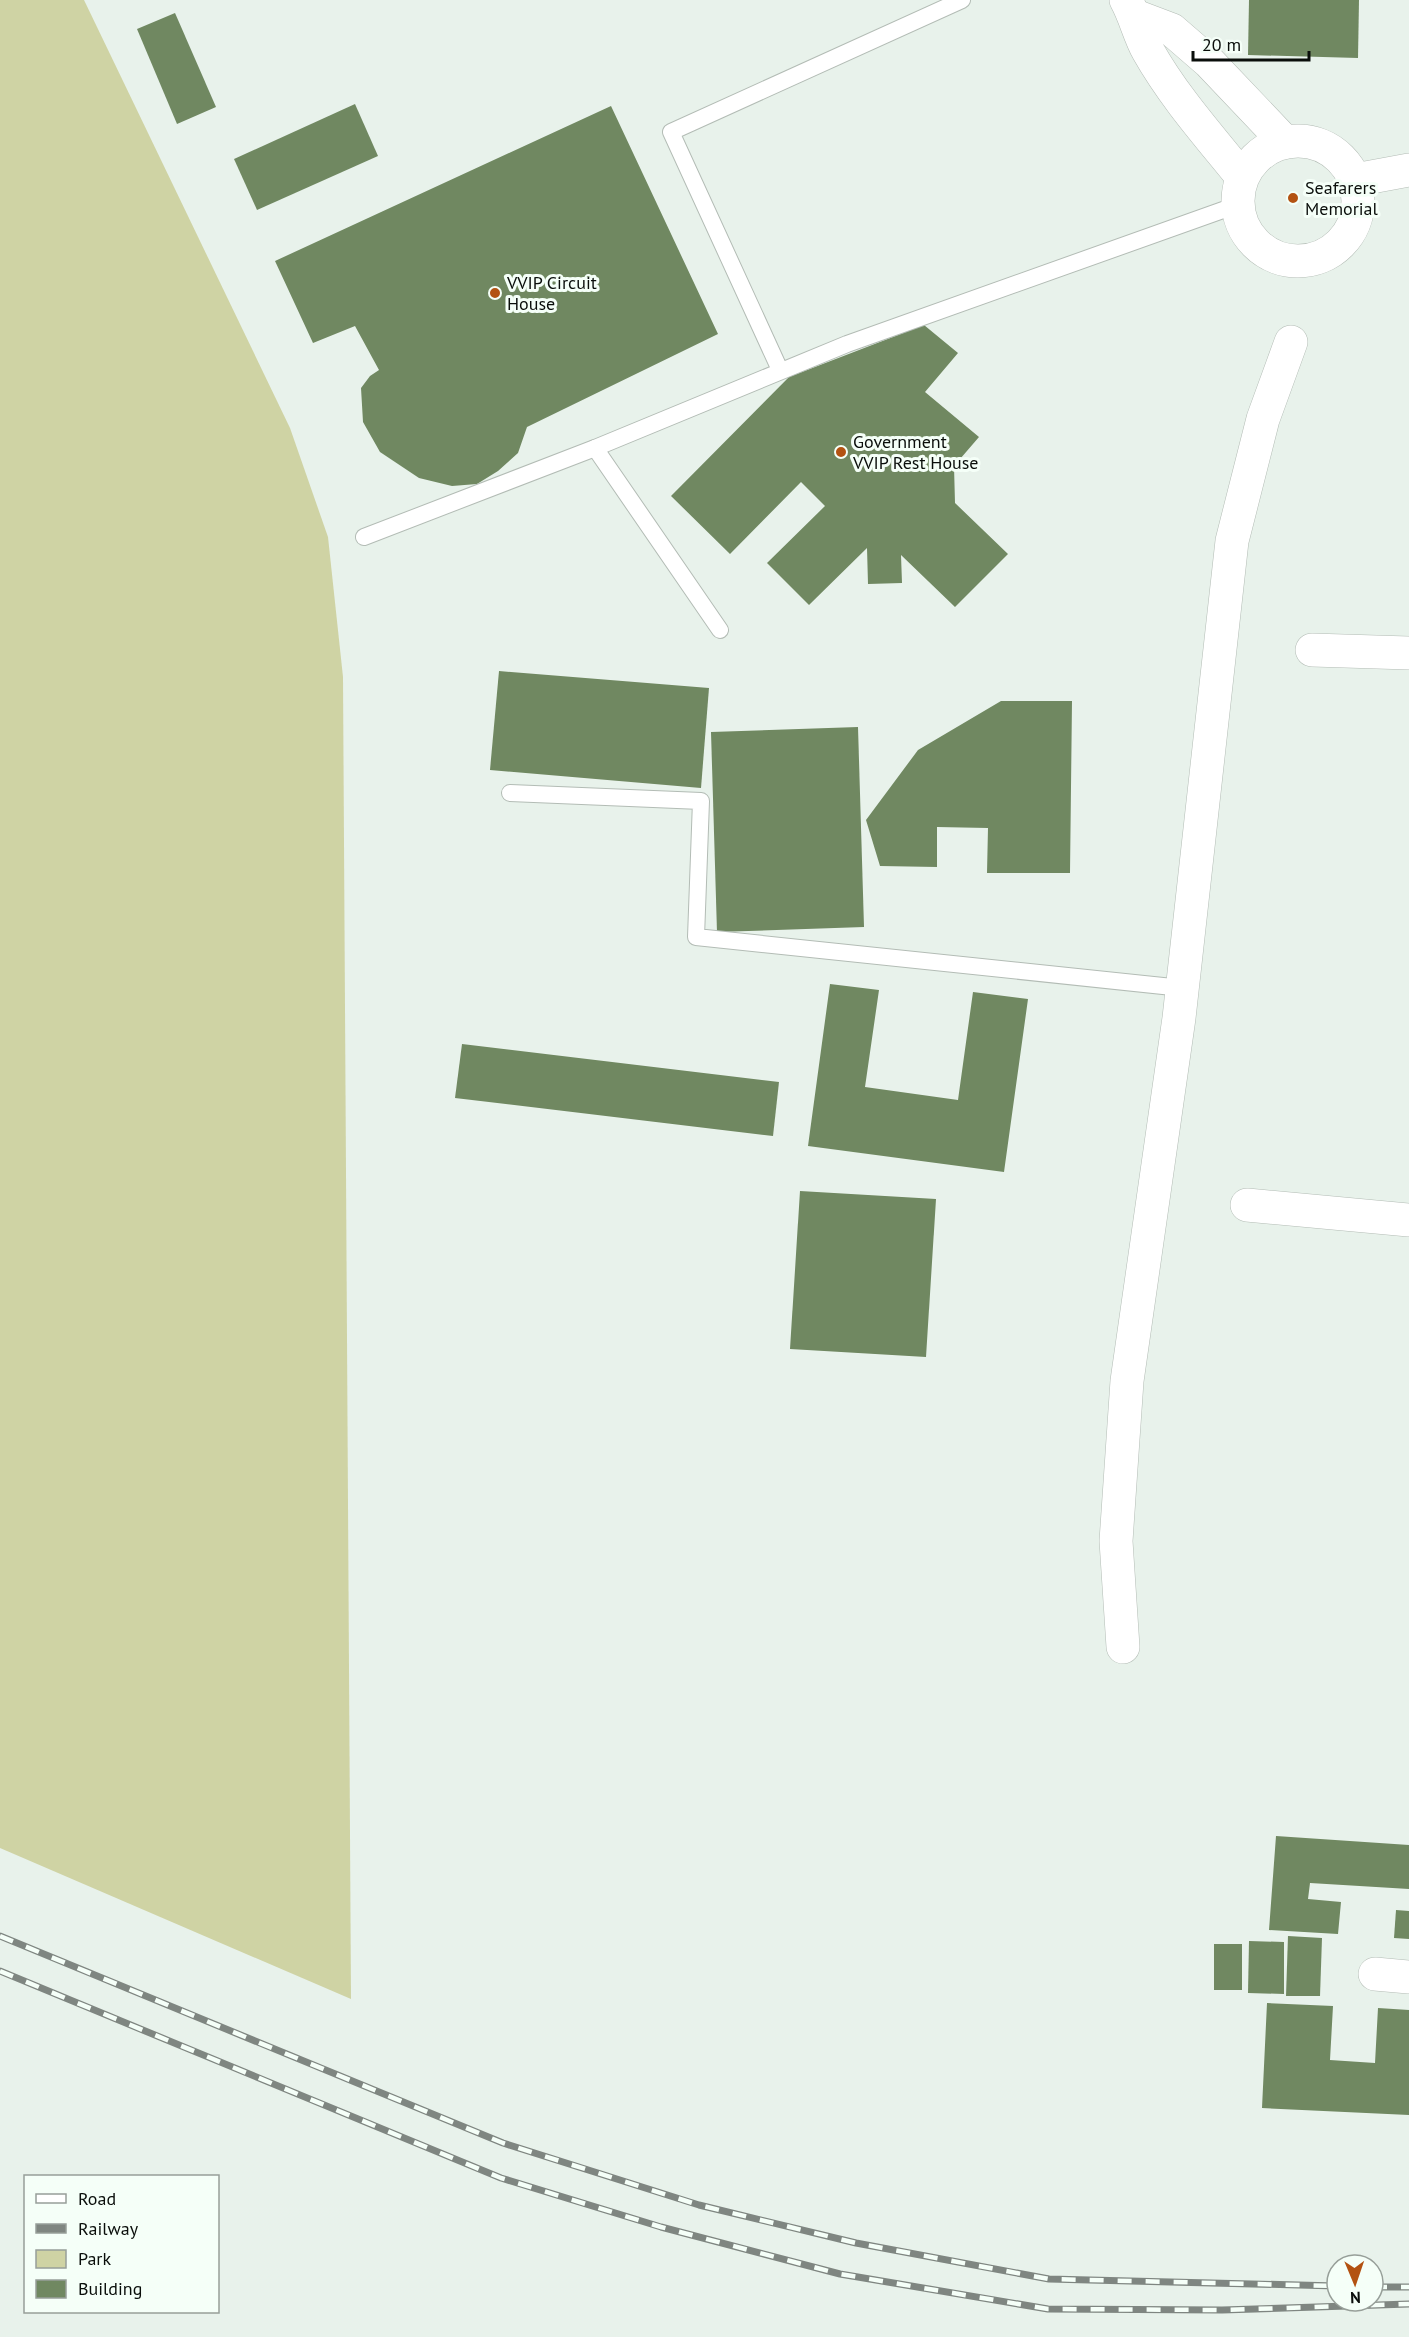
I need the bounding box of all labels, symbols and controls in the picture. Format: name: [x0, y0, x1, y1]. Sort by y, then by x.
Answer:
scale bar: [1193, 24, 1308, 62]
text: 20 m: [1202, 33, 1241, 56]
place label: Seafarers Memorial: [1305, 176, 1379, 220]
marker: Seafarers Memorial: [1286, 191, 1300, 205]
place label: VVIP Circuit House: [506, 271, 597, 315]
marker: VVIP Circuit House: [488, 286, 502, 300]
place label: Government VVIP Rest House: [852, 430, 978, 474]
marker: Government VVIP Rest House: [834, 445, 848, 459]
legend: [24, 2175, 219, 2313]
text: Road: [78, 2187, 116, 2210]
text: Railway: [78, 2217, 139, 2240]
text: Park: [78, 2247, 111, 2270]
north arrow: [1325, 2253, 1385, 2313]
text: Building: [78, 2277, 142, 2300]
text: N: [1350, 2288, 1361, 2308]

